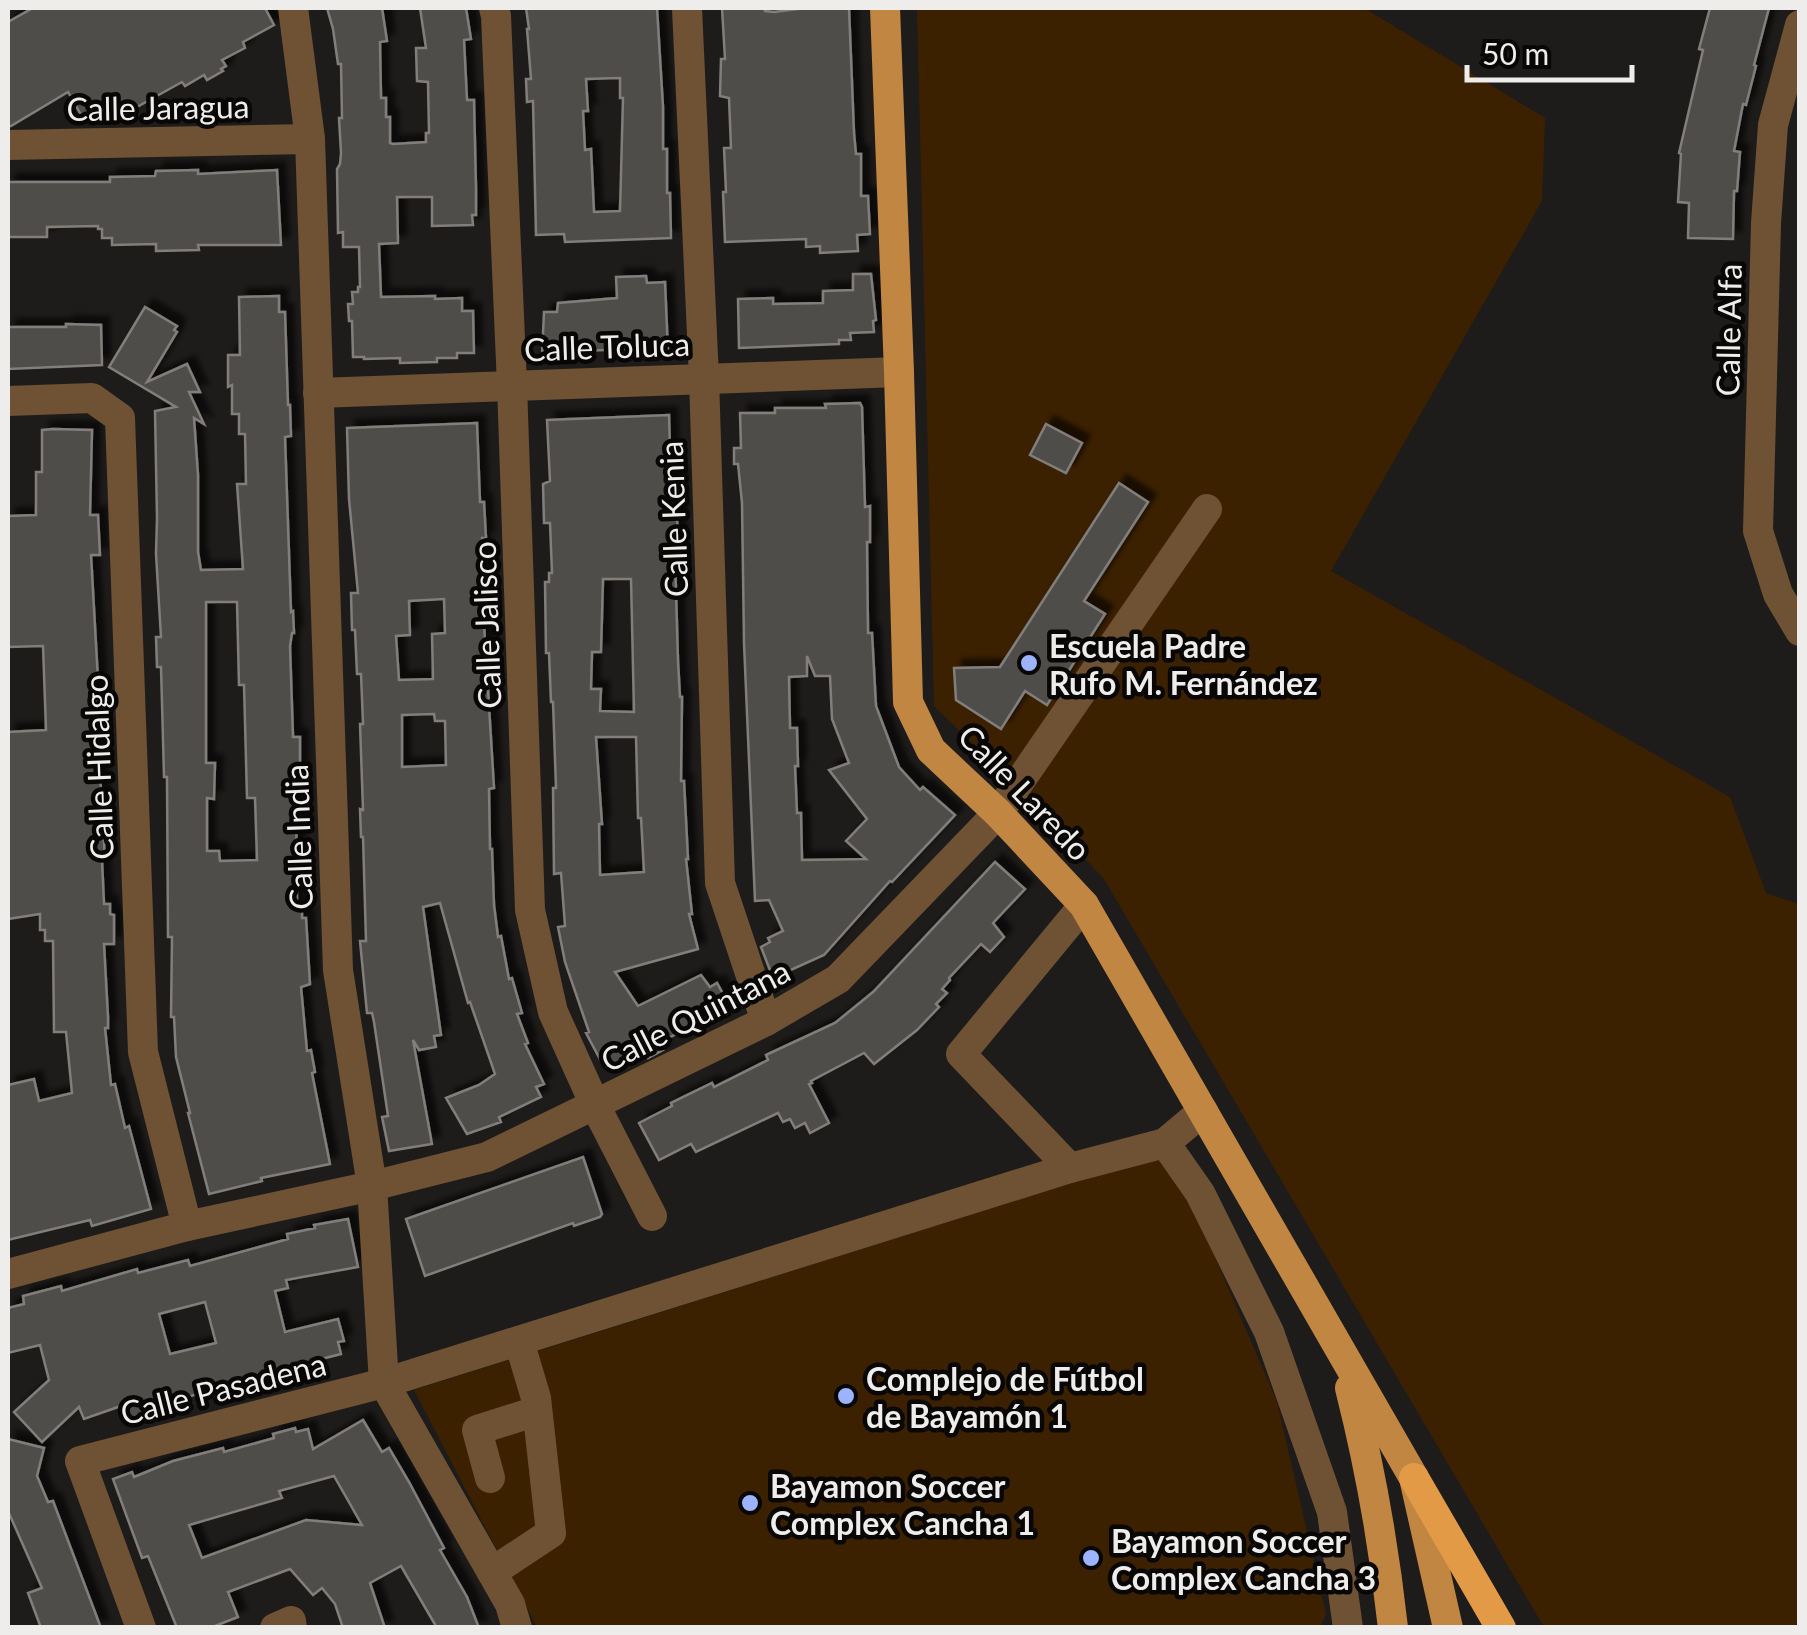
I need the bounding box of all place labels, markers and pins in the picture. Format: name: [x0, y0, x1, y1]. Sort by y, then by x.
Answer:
place label: Escuela Padre Rufo M. Fernández: [1049, 626, 1318, 702]
marker: Escuela Padre Rufo M. Fernández: [1018, 652, 1040, 674]
place label: Complejo de Fútbol de Bayamón 1: [866, 1359, 1144, 1435]
marker: Complejo de Fútbol de Bayamón 1: [835, 1385, 857, 1407]
place label: Bayamon Soccer Complex Cancha 1: [770, 1466, 1035, 1542]
marker: Bayamon Soccer Complex Cancha 1: [739, 1492, 761, 1514]
place label: Bayamon Soccer Complex Cancha 3: [1111, 1521, 1376, 1597]
marker: Bayamon Soccer Complex Cancha 3: [1080, 1547, 1102, 1569]

